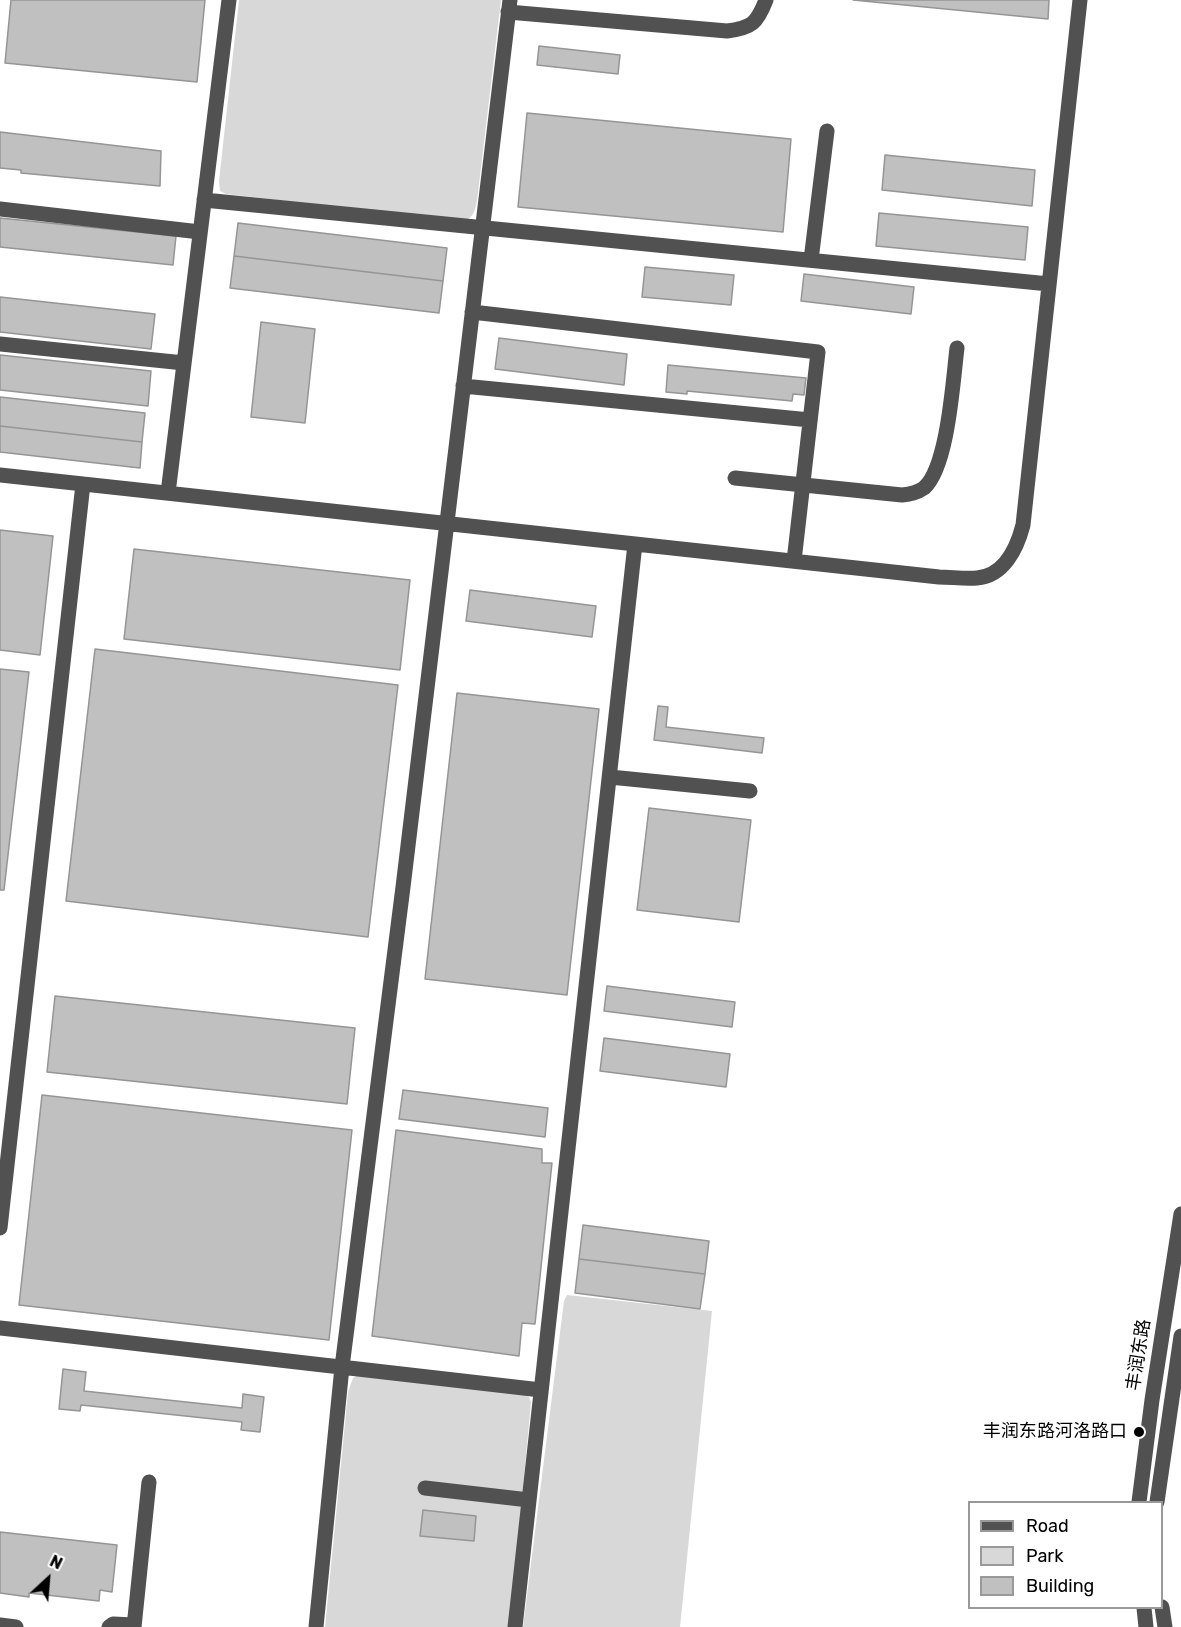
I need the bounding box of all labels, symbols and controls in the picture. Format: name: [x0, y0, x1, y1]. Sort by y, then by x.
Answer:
street label: 丰润东路: [1123, 1318, 1155, 1392]
place label: 丰润东路河洛路口: [983, 1421, 1127, 1443]
marker: 丰润东路河洛路口: [1132, 1425, 1146, 1439]
legend: [968, 1501, 1163, 1609]
text: Road: [1026, 1515, 1069, 1537]
text: Park: [1026, 1545, 1063, 1567]
north arrow: [18, 1549, 78, 1609]
text: N: [47, 1551, 65, 1573]
text: Building: [1026, 1575, 1094, 1597]

